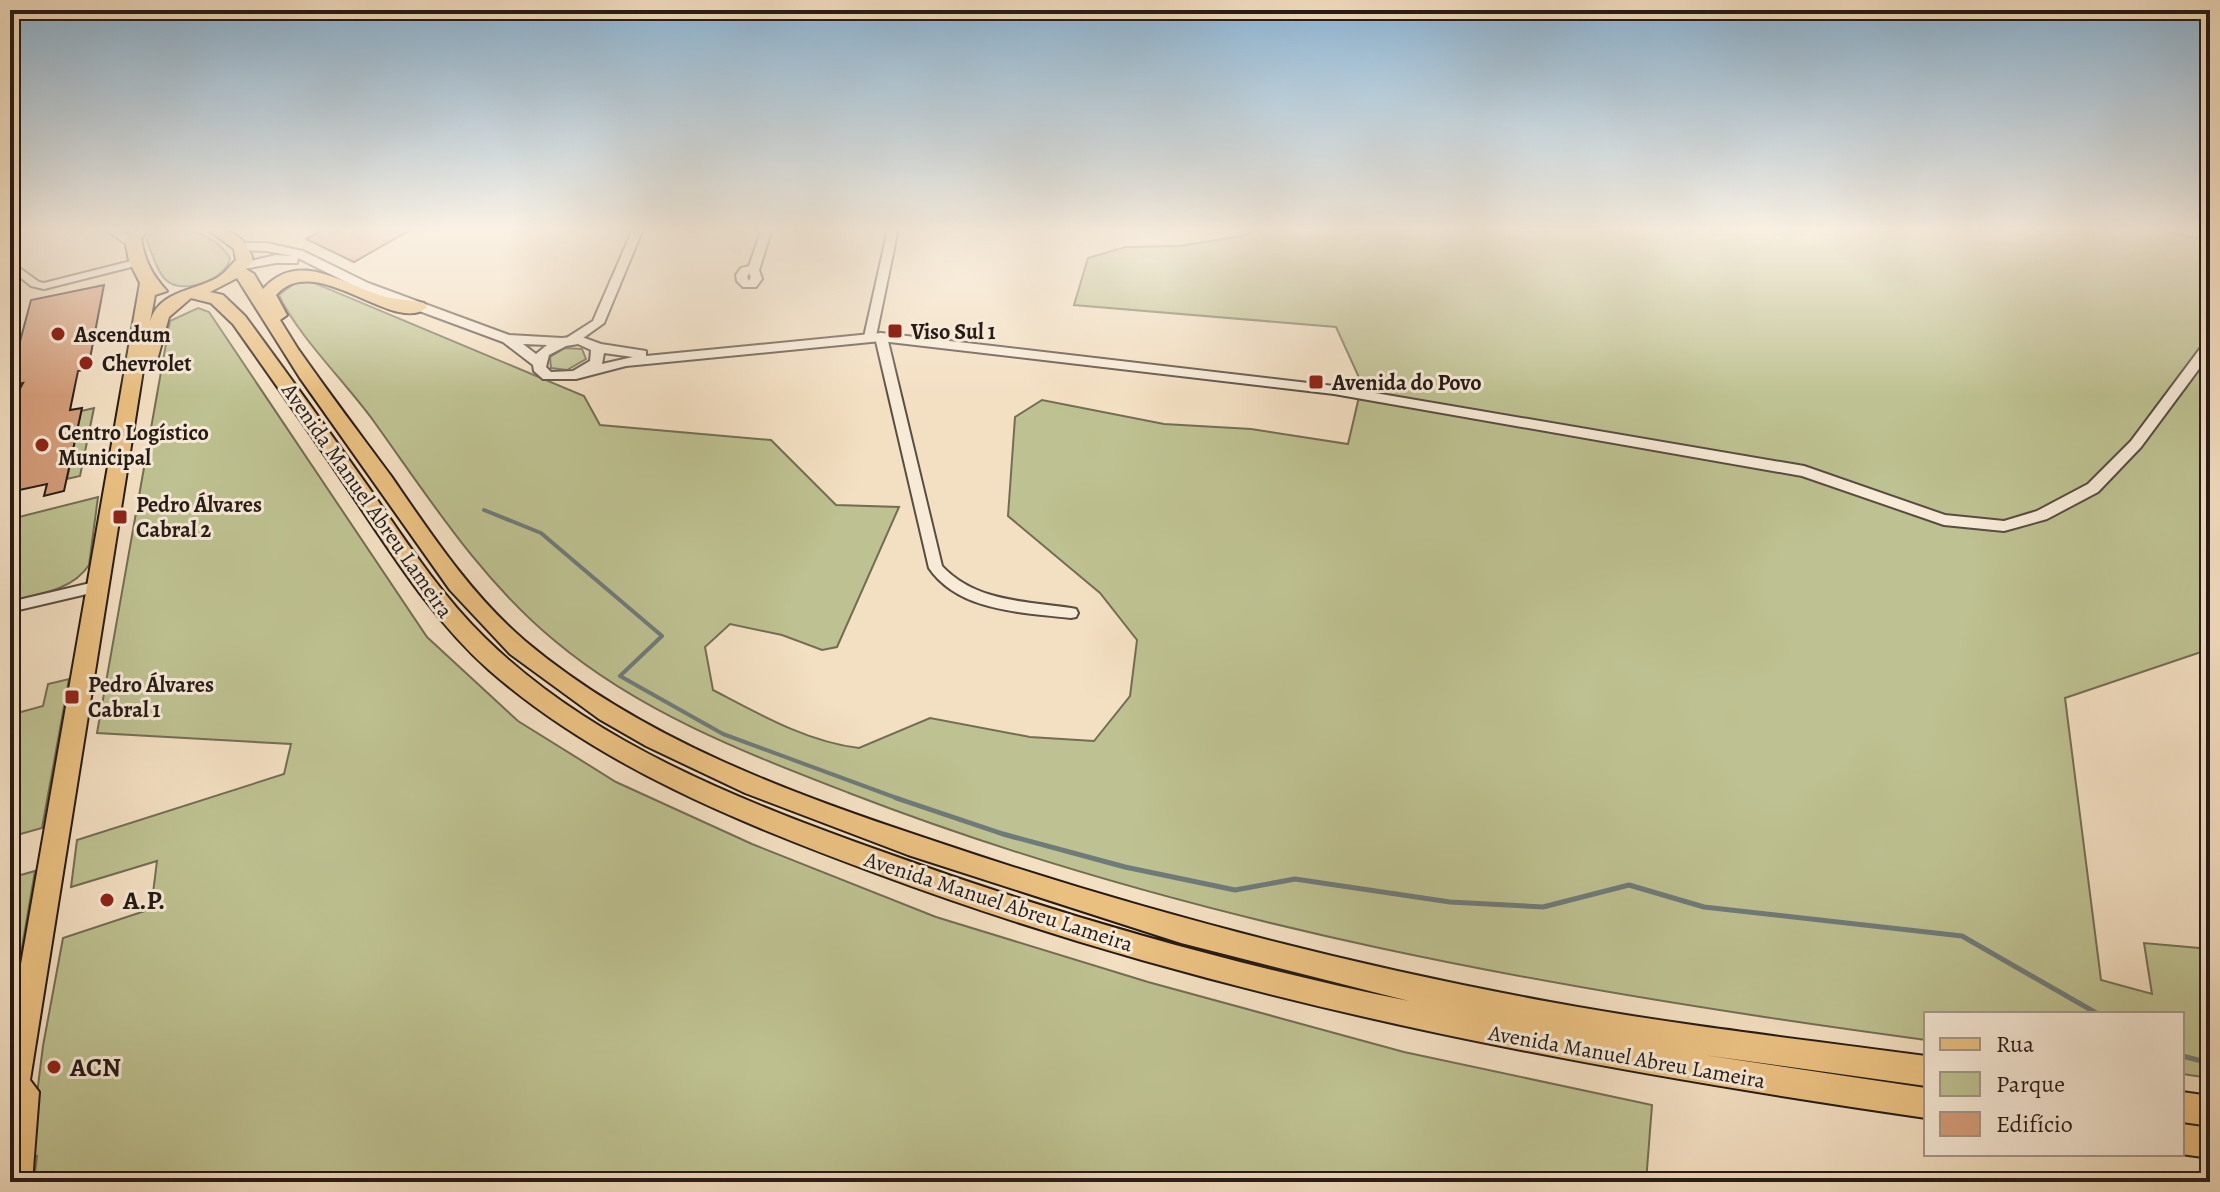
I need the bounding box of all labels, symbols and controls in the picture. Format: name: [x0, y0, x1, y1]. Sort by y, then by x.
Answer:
place label: Viso Sul 1: [910, 317, 996, 347]
place label: Ascendum: [73, 320, 171, 350]
marker: Viso Sul 1: [886, 322, 904, 340]
marker: Ascendum: [49, 325, 67, 343]
place label: Chevrolet: [102, 349, 192, 379]
marker: Chevrolet: [77, 354, 95, 372]
place label: Avenida do Povo: [1331, 368, 1482, 398]
marker: Avenida do Povo: [1307, 373, 1325, 391]
street label: Avenida Manuel Abreu Lameira: [274, 376, 460, 625]
place label: Centro Logístico Municipal: [58, 418, 209, 473]
marker: Centro Logístico Municipal: [33, 436, 51, 454]
place label: Pedro Álvares Cabral 2: [136, 490, 262, 545]
marker: Pedro Álvares Cabral 2: [111, 508, 129, 526]
place label: Pedro Álvares Cabral 1: [88, 670, 214, 725]
marker: Pedro Álvares Cabral 1: [63, 688, 81, 706]
street label: Avenida Manuel Abreu Lameira: [860, 844, 1138, 960]
place label: A.P.: [122, 883, 165, 918]
marker: A.P.: [98, 891, 116, 909]
legend: [1924, 1012, 2184, 1156]
street label: Avenida Manuel Abreu Lameira: [1485, 1018, 1768, 1096]
text: Rua: [1996, 1028, 2035, 1060]
place label: ACN: [69, 1050, 121, 1085]
marker: ACN: [45, 1058, 63, 1076]
text: Parque: [1996, 1068, 2065, 1100]
text: Edifício: [1996, 1108, 2073, 1140]

